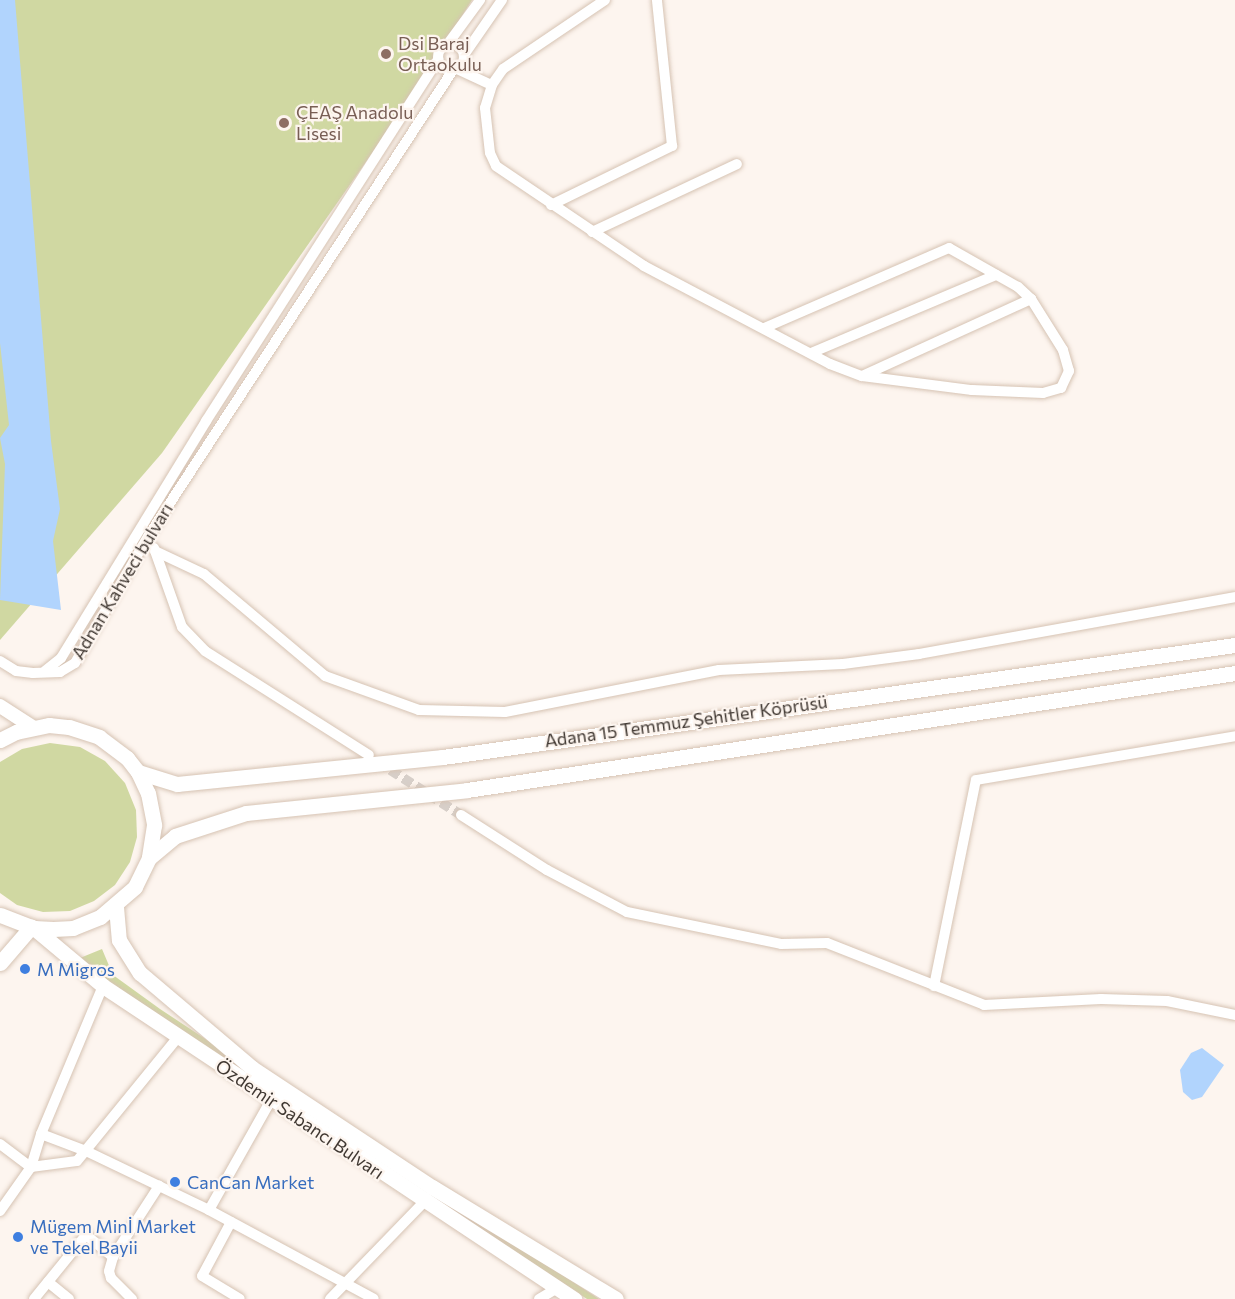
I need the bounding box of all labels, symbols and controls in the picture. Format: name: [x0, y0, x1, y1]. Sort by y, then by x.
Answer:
place label: Dsi Baraj Ortaokulu: [398, 33, 482, 76]
marker: Dsi Baraj Ortaokulu: [379, 47, 393, 61]
place label: ÇEAŞ Anadolu Lisesi: [296, 102, 413, 144]
marker: ÇEAŞ Anadolu Lisesi: [277, 116, 291, 130]
street label: Adnan Kahveci bulvarı: [67, 499, 177, 663]
street label: Adana 15 Temmuz Şehitler Köprüsü: [543, 690, 829, 752]
place label: M Migros: [37, 958, 115, 980]
marker: M Migros: [18, 962, 32, 976]
street label: Özdemir Sabancı Bulvarı: [212, 1055, 388, 1183]
place label: CanCan Market: [187, 1171, 314, 1193]
marker: CanCan Market: [168, 1175, 182, 1189]
place label: Mügem Minİ Market ve Tekel Bayii: [30, 1216, 196, 1258]
marker: Mügem Minİ Market ve Tekel Bayii: [11, 1230, 25, 1244]

